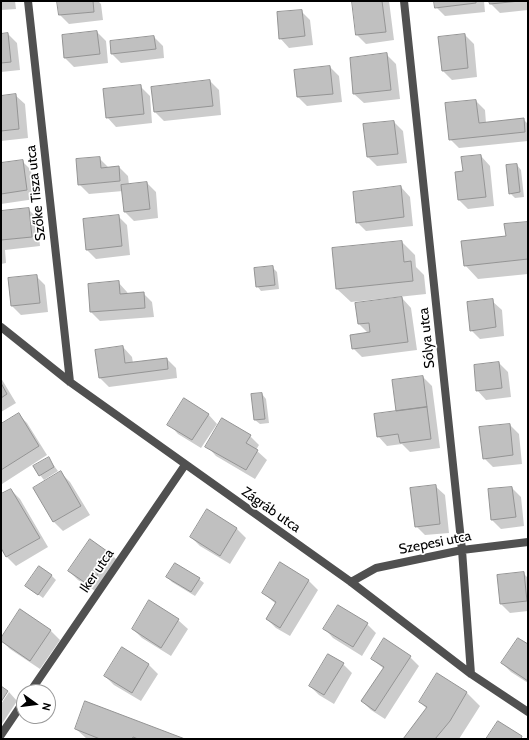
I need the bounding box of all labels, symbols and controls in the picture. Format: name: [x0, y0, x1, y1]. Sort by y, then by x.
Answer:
street label: Szőke Tisza utca: [23, 144, 49, 242]
street label: Sólya utca: [415, 307, 439, 369]
street label: Zágráb utca: [238, 484, 304, 536]
street label: Szepesi utca: [397, 528, 473, 558]
street label: Iker utca: [76, 546, 118, 596]
north arrow: [16, 684, 56, 724]
text: N: [39, 701, 54, 712]

